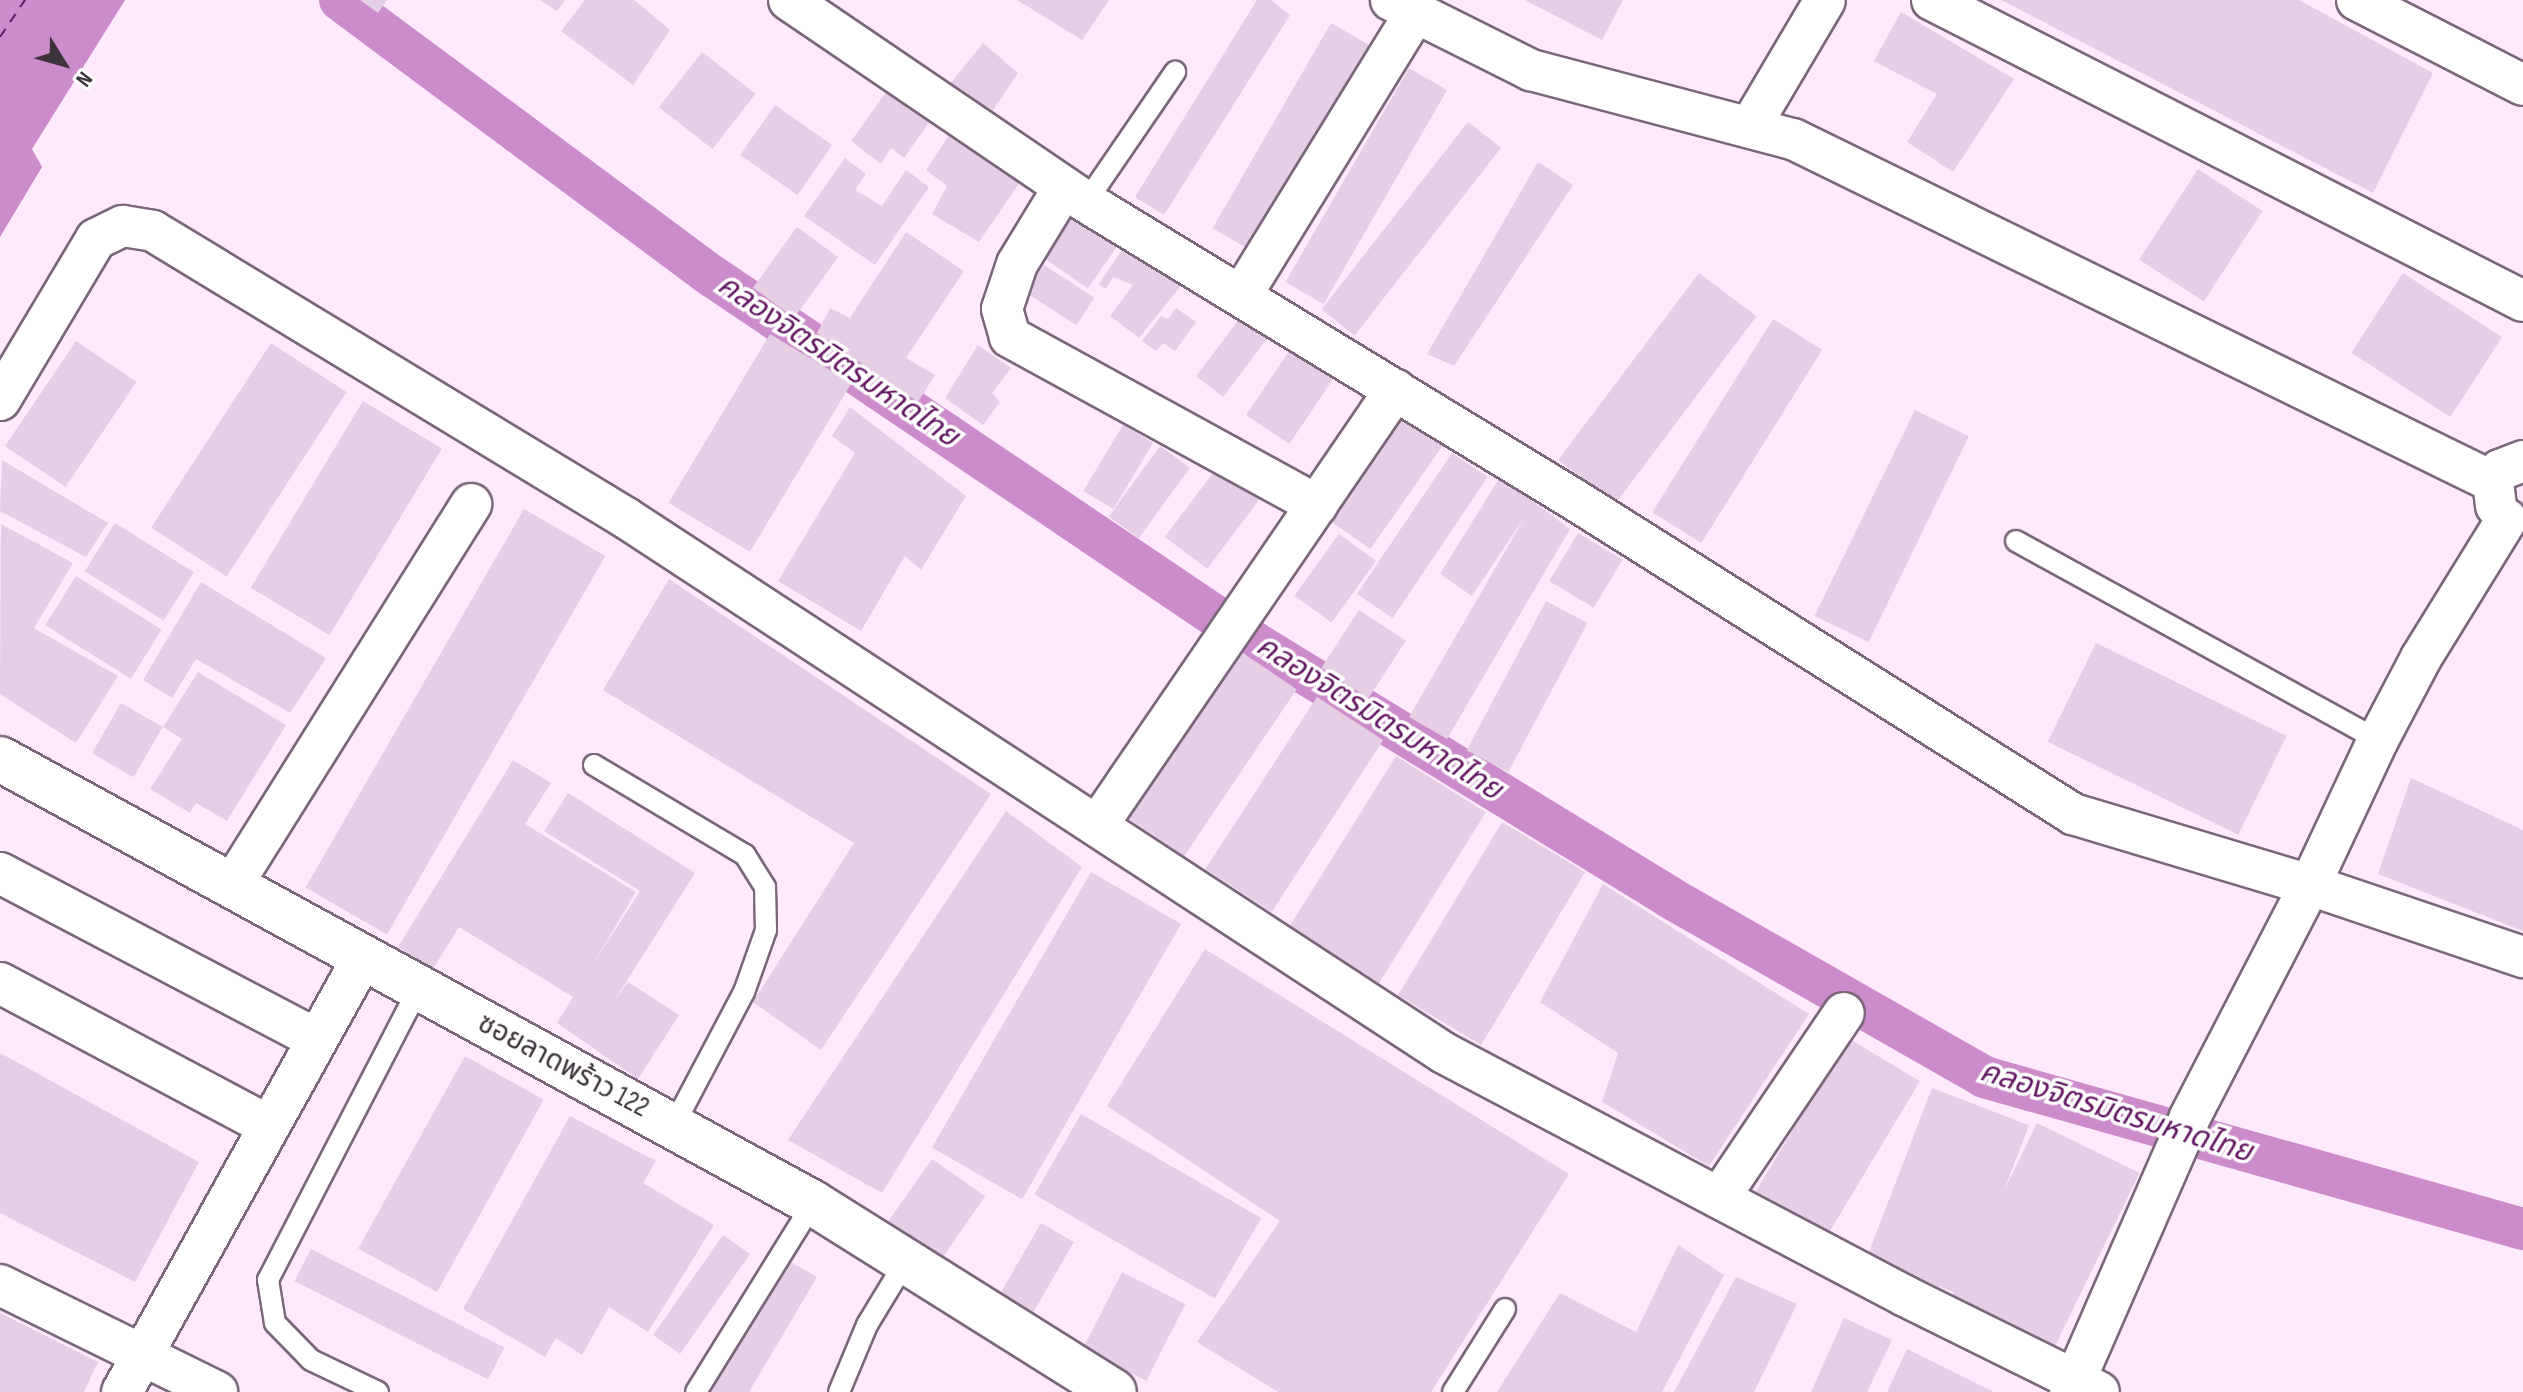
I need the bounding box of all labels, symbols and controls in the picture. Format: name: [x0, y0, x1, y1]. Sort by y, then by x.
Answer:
north arrow: [24, 24, 104, 104]
text: N: [69, 66, 98, 92]
water label: คลองจิตรมิตรมหาดไทย: [711, 267, 965, 455]
water label: คลองจิตรมิตรมหาดไทย: [1250, 628, 1508, 808]
street label: ซอยลาดพร้าว 122: [472, 1007, 654, 1125]
water label: คลองจิตรมิตรมหาดไทย: [1976, 1053, 2256, 1171]

